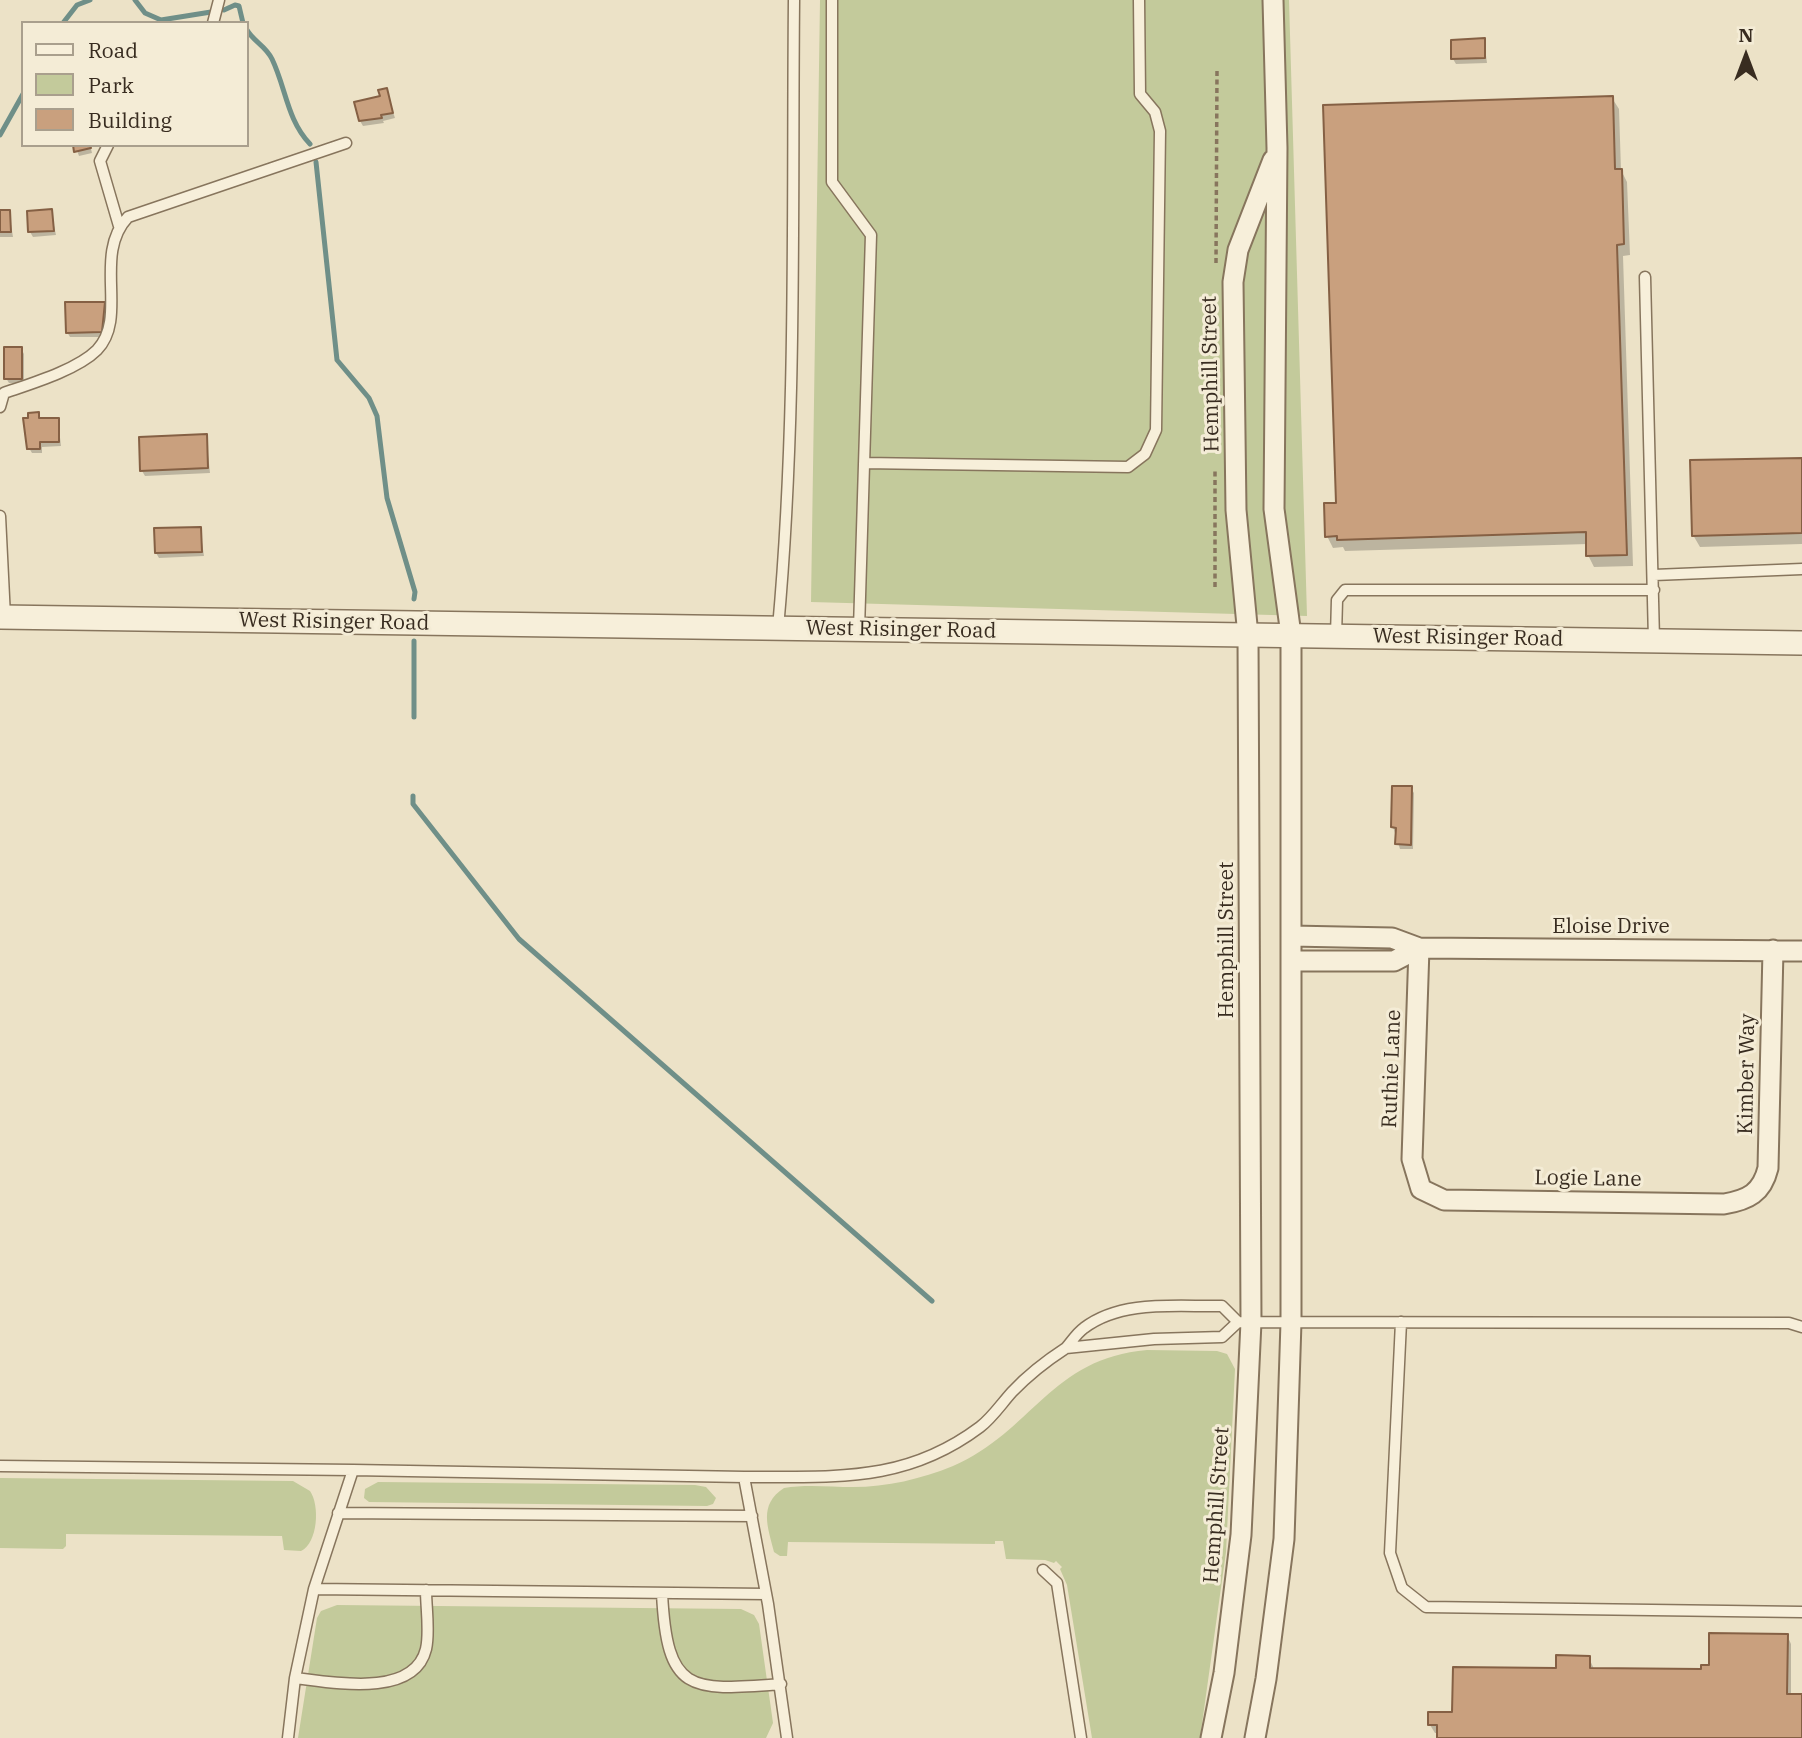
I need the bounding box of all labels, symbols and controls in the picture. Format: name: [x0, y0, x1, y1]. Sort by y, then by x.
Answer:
legend: [21, 21, 248, 147]
north arrow: [1711, 21, 1781, 91]
text: N: [1738, 23, 1754, 47]
text: Road: [88, 36, 138, 64]
text: Park: [88, 71, 134, 99]
text: Building: [88, 106, 172, 134]
street label: Hemphill Street: [1197, 295, 1225, 453]
street label: West Risinger Road: [238, 608, 430, 636]
street label: West Risinger Road: [805, 616, 997, 644]
street label: West Risinger Road: [1372, 624, 1564, 652]
street label: Hemphill Street: [1214, 862, 1240, 1018]
street label: Eloise Drive: [1552, 914, 1670, 940]
street label: Ruthie Lane: [1377, 1009, 1407, 1129]
street label: Kimber Way: [1733, 1013, 1761, 1135]
street label: Logie Lane: [1534, 1165, 1642, 1193]
street label: Hemphill Street: [1199, 1426, 1235, 1584]

